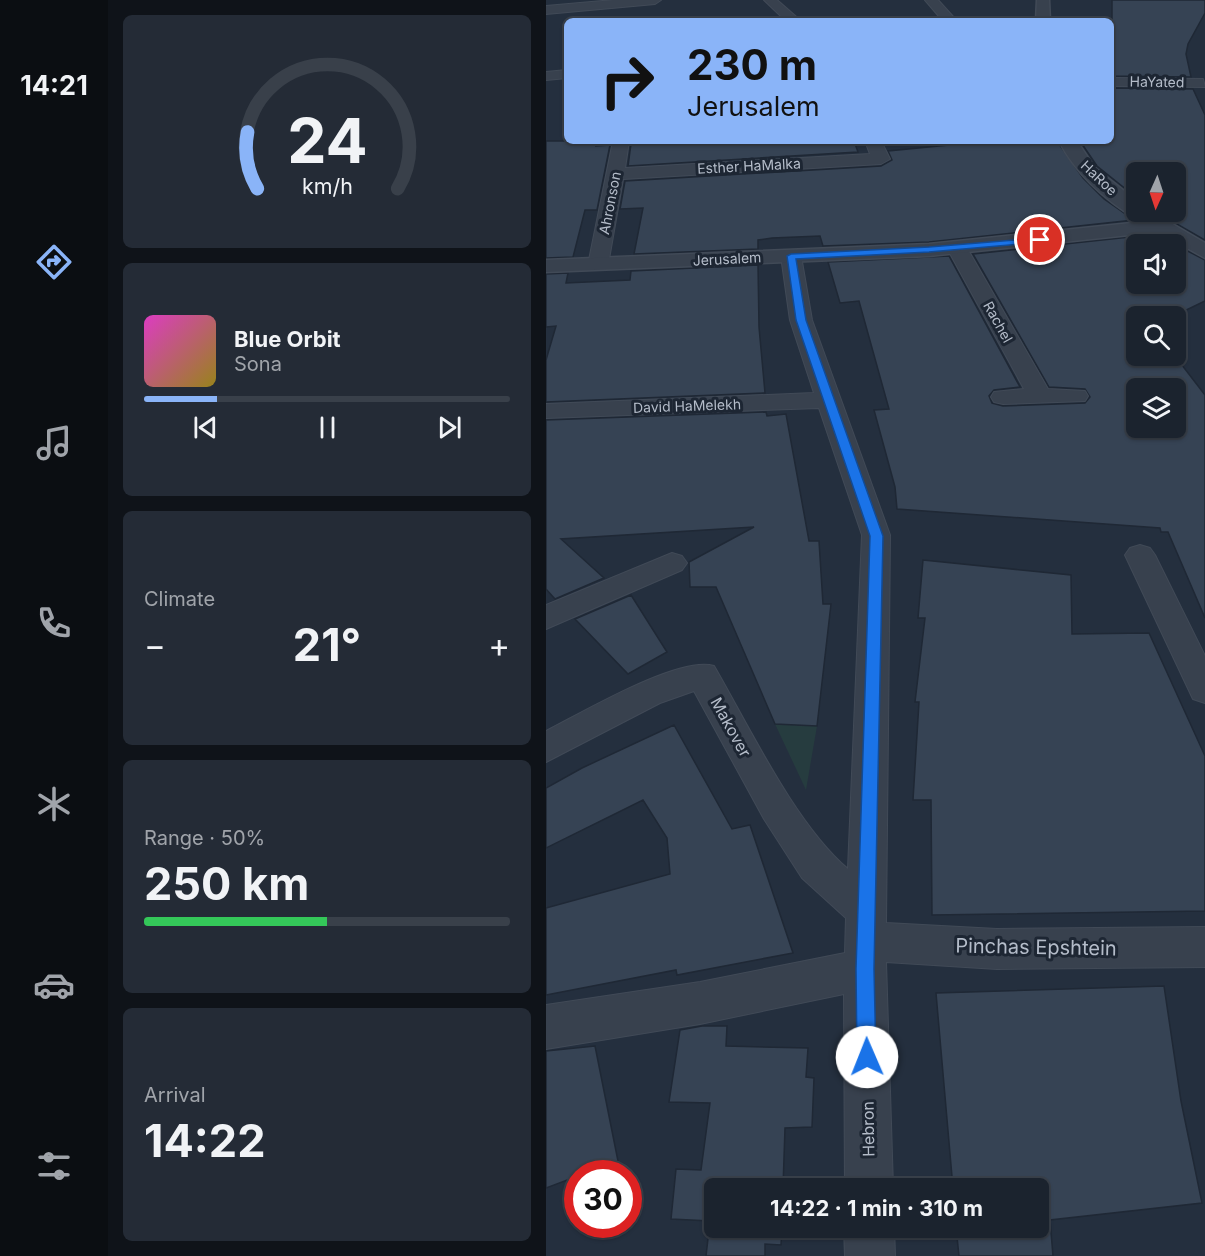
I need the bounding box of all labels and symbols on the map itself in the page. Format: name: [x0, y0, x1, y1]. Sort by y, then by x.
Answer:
street label: HaYated: [1129, 73, 1185, 90]
street label: Esther HaMalka: [697, 154, 801, 177]
street label: HaRoe: [1078, 157, 1121, 199]
north arrow: [1126, 162, 1186, 222]
street label: Ahronson: [595, 170, 624, 236]
pin: [1014, 214, 1065, 265]
street label: Jerusalem: [692, 248, 762, 269]
street label: Rachel: [980, 298, 1017, 345]
street label: David HaMelekh: [633, 395, 741, 416]
street label: Makover: [706, 694, 756, 760]
street label: Pinchas Epshtein: [955, 934, 1117, 960]
position arrow: [835, 1025, 899, 1089]
street label: Hebron: [858, 1101, 878, 1157]
speed limit sign: 30: [564, 1160, 642, 1238]

